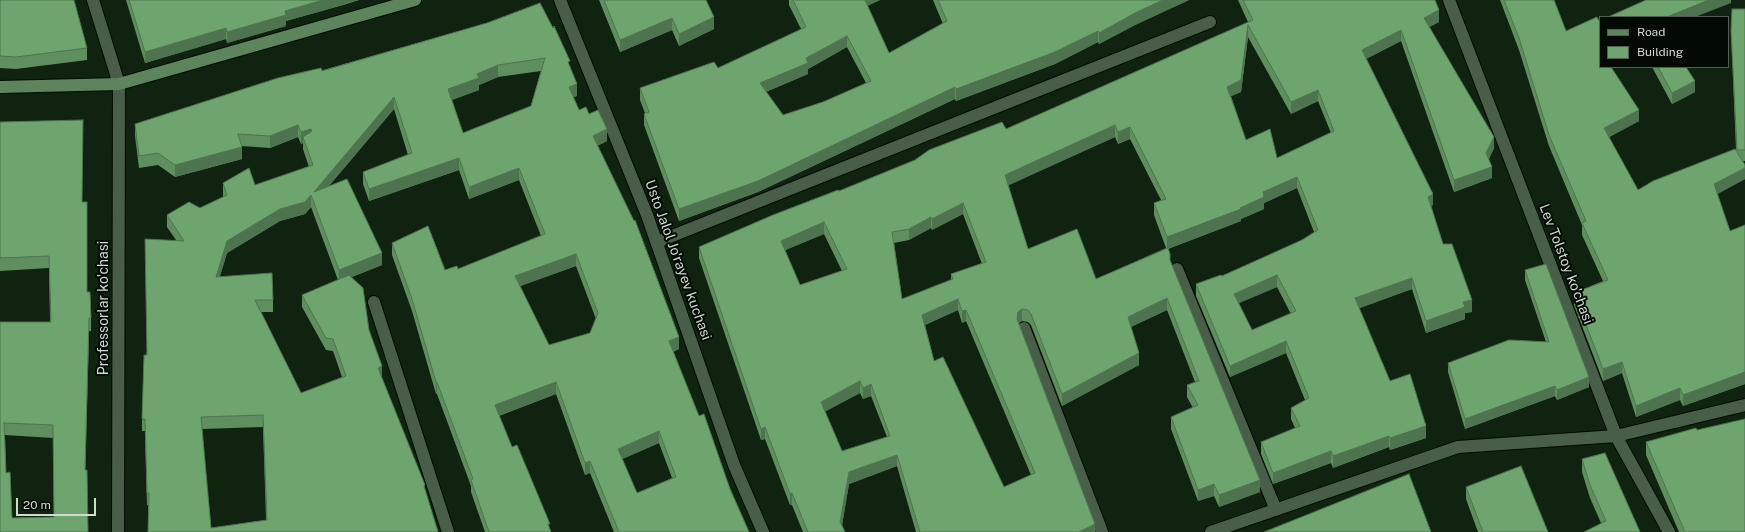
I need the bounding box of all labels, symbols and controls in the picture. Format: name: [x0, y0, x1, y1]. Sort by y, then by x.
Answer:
legend: [1599, 16, 1729, 68]
text: Road: [1637, 25, 1665, 39]
text: Building: [1637, 45, 1683, 59]
street label: Usto Jalol Jo'rayev kuchasi: [641, 178, 715, 342]
street label: Lev Tolstoy ko'chasi: [1535, 202, 1597, 326]
street label: Professorlar ko'chasi: [96, 241, 112, 375]
scale bar: [18, 490, 98, 516]
text: 20 m: [23, 498, 51, 512]

